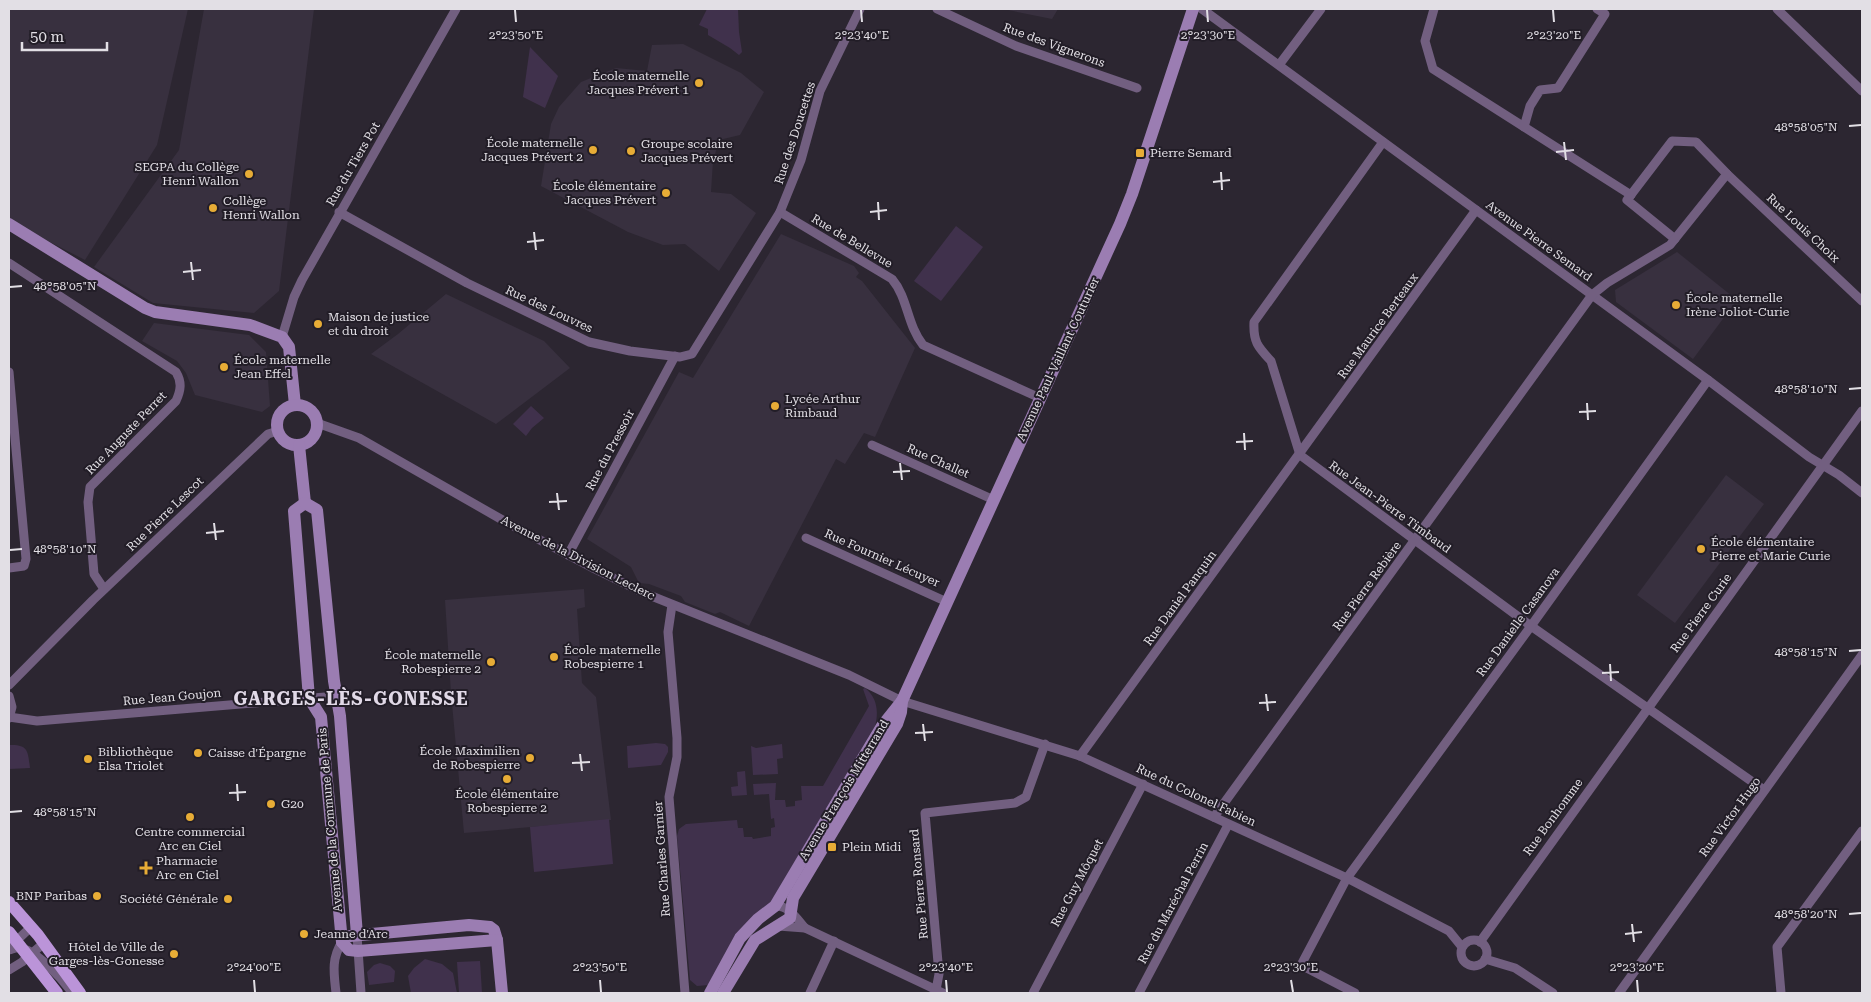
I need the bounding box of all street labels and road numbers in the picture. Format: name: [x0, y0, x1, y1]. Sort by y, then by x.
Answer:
street label: Rue des Vignerons: [1001, 20, 1107, 70]
street label: Rue des Doucettes: [772, 80, 818, 186]
street label: Rue du Tiers Pot: [323, 119, 383, 209]
street label: Rue Louis Choix: [1764, 191, 1842, 265]
street label: Avenue Pierre Semard: [1483, 198, 1595, 284]
street label: Rue de Bellevue: [809, 211, 895, 271]
street label: Rue Maurice Berteaux: [1335, 270, 1421, 382]
street label: Avenue Paul-Vaillant Couturier: [1014, 275, 1102, 443]
street label: Rue des Louvres: [503, 283, 595, 335]
street label: Rue Auguste Perret: [83, 388, 170, 477]
street label: Rue du Pressoir: [583, 407, 637, 493]
street label: Rue Challet: [905, 441, 972, 481]
street label: Rue Jean-Pierre Timbaud: [1326, 458, 1454, 556]
street label: Rue Pierre Lescot: [124, 474, 207, 554]
street label: Avenue de la Division Leclerc: [499, 513, 658, 603]
street label: Rue Fournier Lécuyer: [822, 526, 942, 590]
street label: Rue Pierre Rebière: [1330, 538, 1404, 633]
street label: Rue Daniel Panquin: [1141, 548, 1219, 648]
street label: Rue Danielle Casanova: [1474, 564, 1563, 679]
street label: Rue Pierre Curie: [1668, 570, 1735, 655]
street label: Rue Jean Goujon: [122, 686, 222, 708]
street label: Avenue François Mitterrand: [796, 717, 892, 863]
street label: Avenue de la Commune de Paris: [315, 727, 345, 913]
street label: Rue du Colonel Fabien: [1134, 761, 1258, 829]
street label: Rue Victor Hugo: [1696, 774, 1764, 860]
street label: Rue Bonhomme: [1520, 775, 1586, 858]
street label: Rue Charles Garnier: [651, 801, 673, 917]
street label: Rue Pierre Ronsard: [907, 828, 931, 940]
street label: Rue Guy Môquet: [1048, 836, 1106, 929]
street label: Rue du Maréchal Perrin: [1135, 839, 1211, 966]

